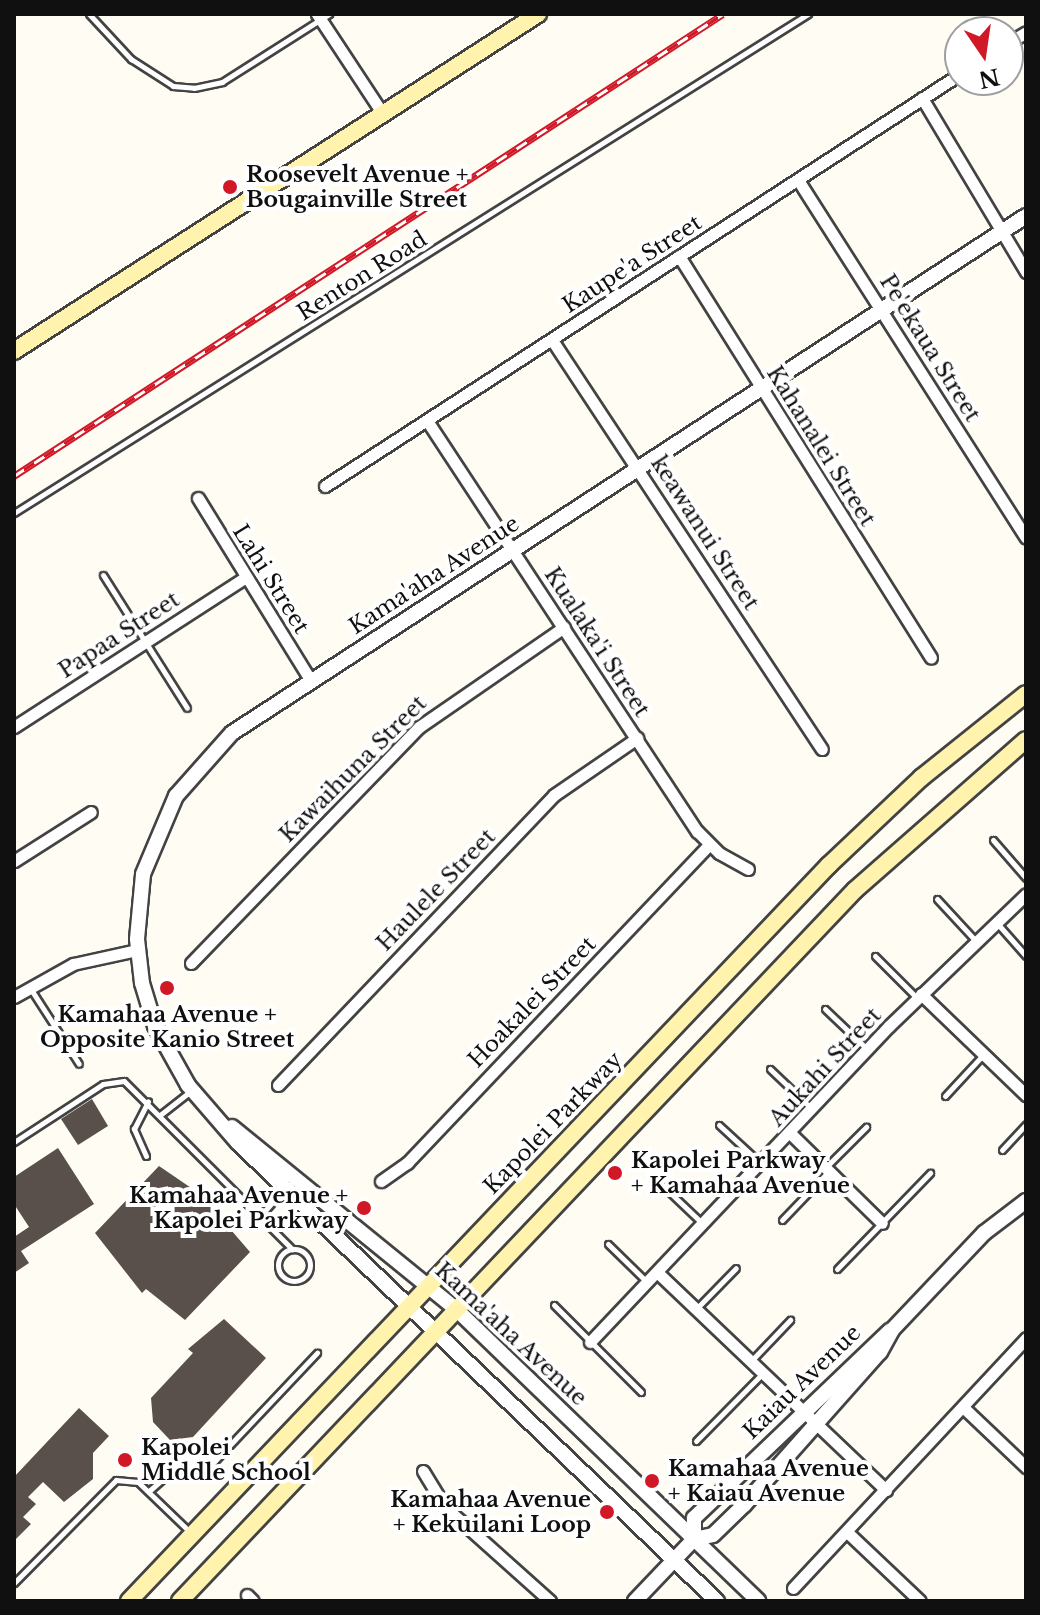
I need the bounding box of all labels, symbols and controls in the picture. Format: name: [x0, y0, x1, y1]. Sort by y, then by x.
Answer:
north arrow: [944, 16, 1024, 96]
text: N: [976, 62, 1002, 93]
place label: Roosevelt Avenue + Bougainville Street: [246, 161, 469, 212]
marker: Roosevelt Avenue + Bougainville Street: [221, 178, 239, 196]
street label: Kaupe'a Street: [558, 209, 706, 319]
street label: Renton Road: [292, 226, 432, 326]
street label: Pe'ekaua Street: [874, 269, 986, 427]
street label: Kahanalei Street: [761, 361, 881, 531]
street label: keawanui Street: [646, 451, 764, 615]
street label: Kama'aha Avenue: [343, 510, 525, 640]
street label: Lahi Street: [227, 520, 315, 638]
street label: Kualaka'i Street: [539, 562, 655, 722]
street label: Papaa Street: [54, 586, 184, 684]
street label: Kawaihuna Street: [274, 690, 432, 848]
street label: Haulele Street: [371, 824, 501, 956]
street label: Hoakalei Street: [463, 931, 601, 1073]
marker: Kamahaa Avenue + Opposite Kanio Street: [158, 979, 176, 997]
place label: Kamahaa Avenue + Opposite Kanio Street: [40, 1001, 294, 1052]
street label: Aukahi Street: [763, 1002, 887, 1132]
street label: Kapolei Parkway: [478, 1046, 628, 1200]
place label: Kapolei Parkway + Kamahaa Avenue: [631, 1147, 851, 1198]
marker: Kapolei Parkway + Kamahaa Avenue: [606, 1164, 624, 1182]
place label: Kamahaa Avenue + Kapolei Parkway: [128, 1182, 348, 1234]
marker: Kamahaa Avenue + Kapolei Parkway: [355, 1199, 373, 1217]
street label: Kama'aha Avenue: [429, 1257, 593, 1411]
street label: Kaiau Avenue: [737, 1319, 867, 1445]
place label: Kapolei Middle School: [141, 1434, 311, 1486]
marker: Kapolei Middle School: [116, 1451, 134, 1469]
place label: Kamahaa Avenue + Kaiau Avenue: [668, 1455, 870, 1506]
marker: Kamahaa Avenue + Kaiau Avenue: [643, 1472, 661, 1490]
place label: Kamahaa Avenue + Kekuilani Loop: [389, 1486, 591, 1538]
marker: Kamahaa Avenue + Kekuilani Loop: [598, 1503, 616, 1521]

